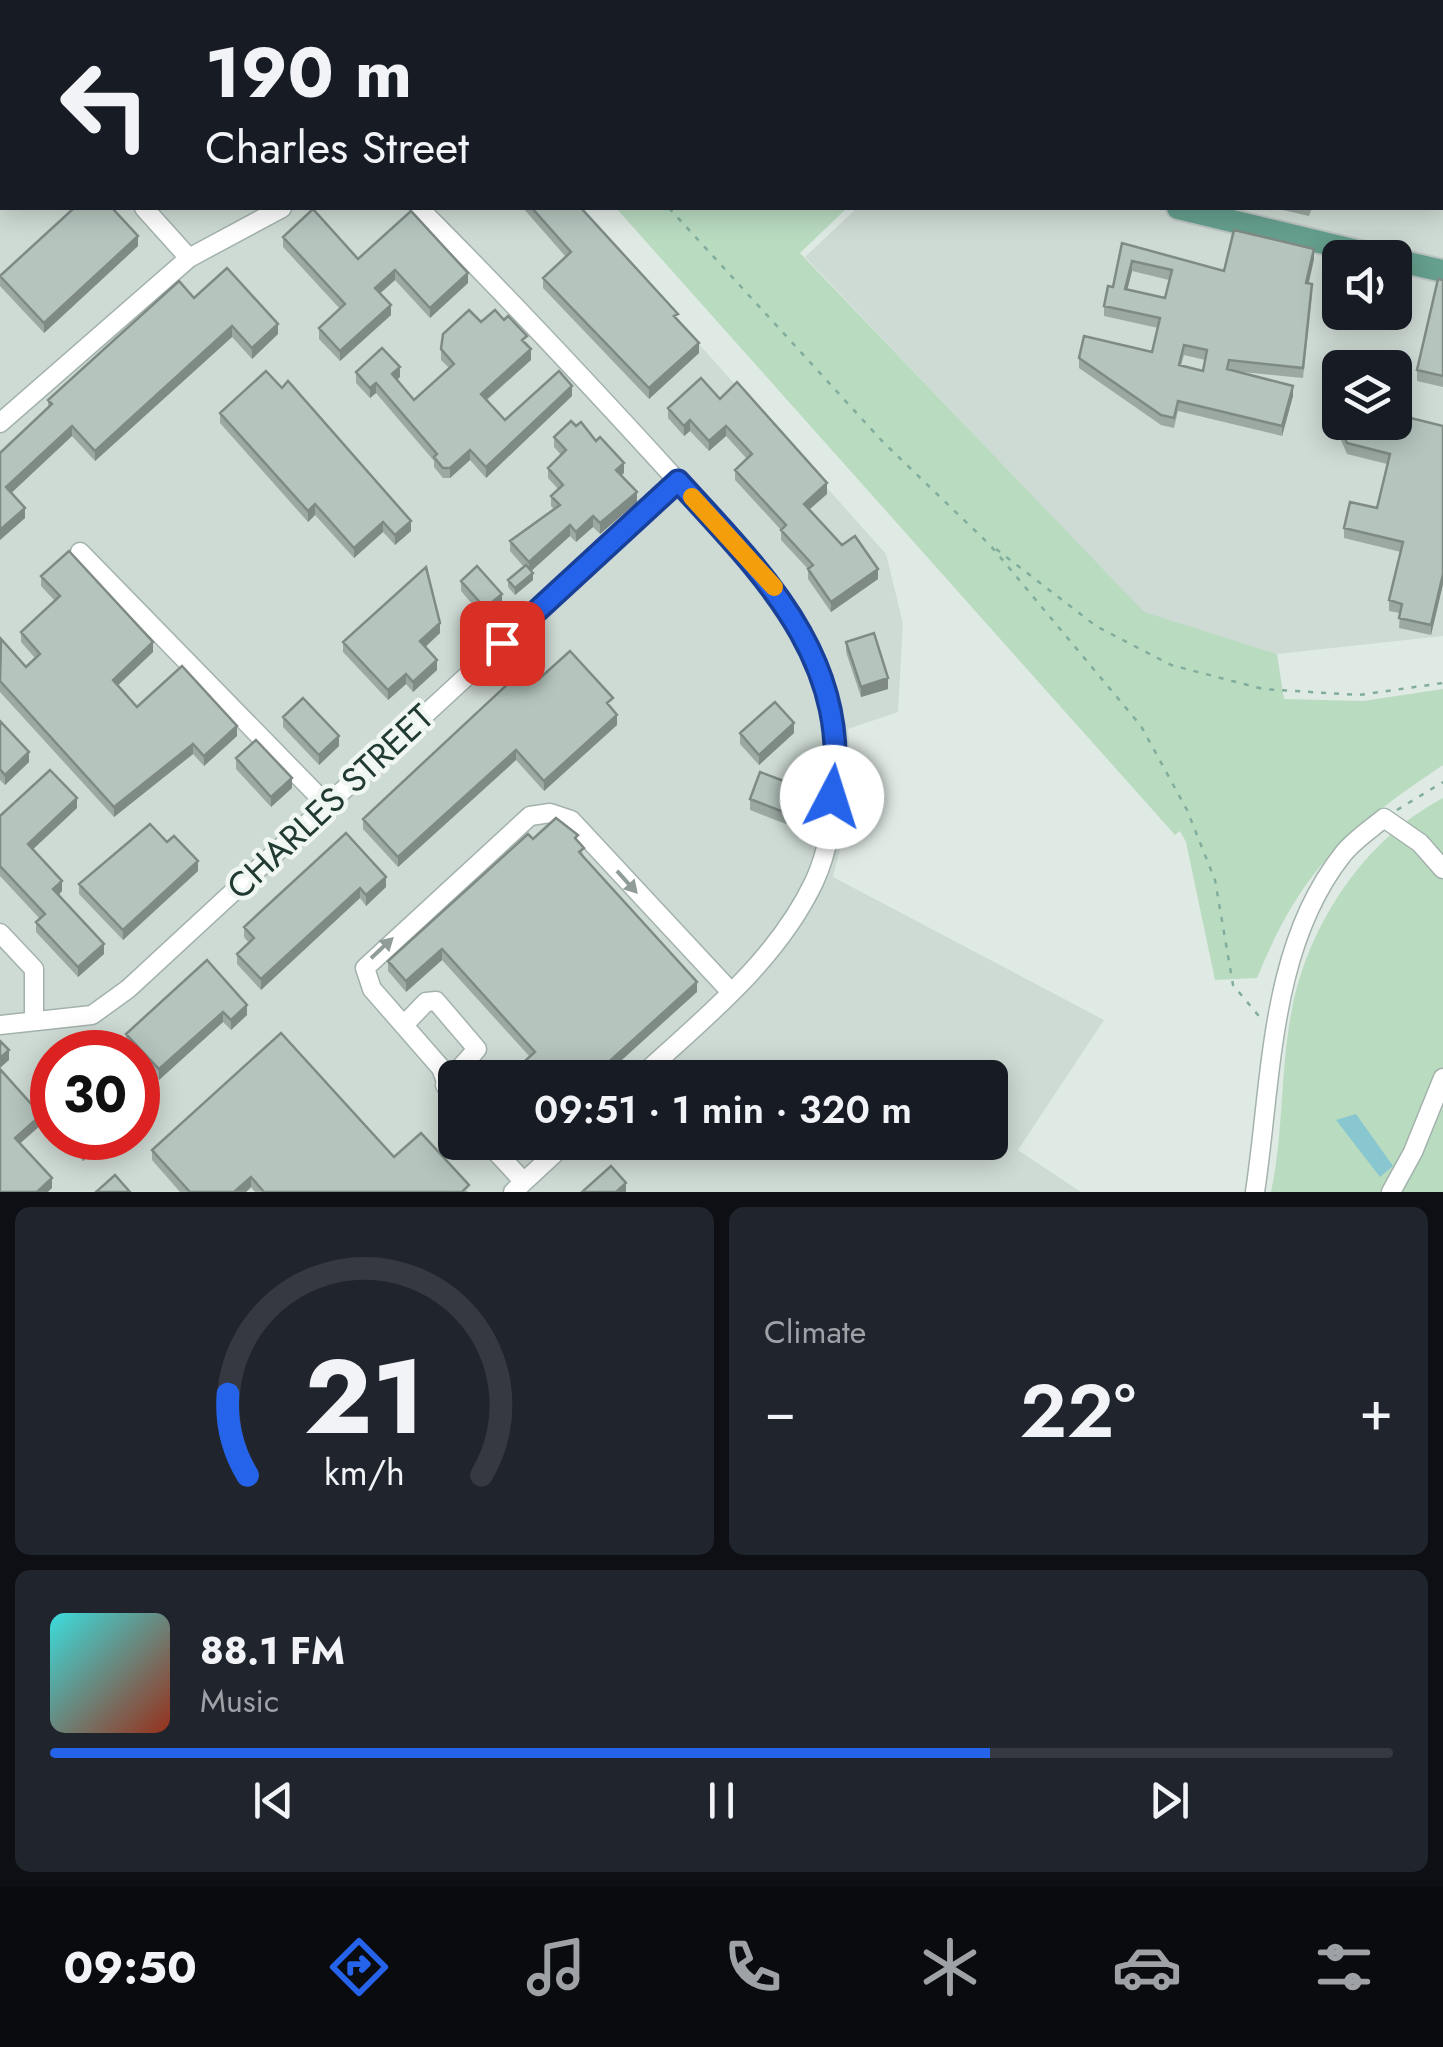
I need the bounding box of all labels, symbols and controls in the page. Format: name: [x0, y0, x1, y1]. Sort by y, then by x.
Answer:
text: 190 m: [205, 22, 412, 123]
icon: left: [40, 40, 170, 170]
text: Charles Street: [205, 115, 469, 180]
map controls: [1322, 240, 1412, 440]
button: sound: [1322, 240, 1412, 330]
button: layers: [1322, 350, 1412, 440]
pin: [460, 601, 545, 686]
icon: arrive: [475, 616, 530, 671]
street label: CHARLES STREET: [216, 693, 444, 911]
position arrow: [780, 745, 884, 849]
one-way arrow: [615, 870, 638, 894]
one-way arrow: [370, 937, 394, 960]
speed limit sign: 30: [30, 1030, 160, 1160]
text: 09:51 · 1 min · 320 m: [534, 1082, 912, 1137]
text: Climate: [764, 1309, 866, 1355]
text: 21: [304, 1322, 425, 1472]
text: 22°: [1020, 1357, 1136, 1465]
text: −: [764, 1371, 796, 1451]
text: +: [1359, 1371, 1393, 1451]
text: km/h: [324, 1447, 405, 1498]
text: 88.1 FM: [200, 1623, 345, 1678]
text: Music: [200, 1678, 279, 1724]
icon: previous: [246, 1773, 301, 1828]
icon: pause: [694, 1773, 749, 1828]
icon: next: [1142, 1773, 1197, 1828]
icon: directions: [324, 1932, 394, 2002]
icon: music: [521, 1932, 591, 2002]
icon: phone: [718, 1932, 788, 2002]
icon: climate: [915, 1932, 985, 2002]
icon: car: [1112, 1932, 1182, 2002]
icon: filters: [1309, 1932, 1379, 2002]
text: 09:50: [64, 1935, 197, 2000]

